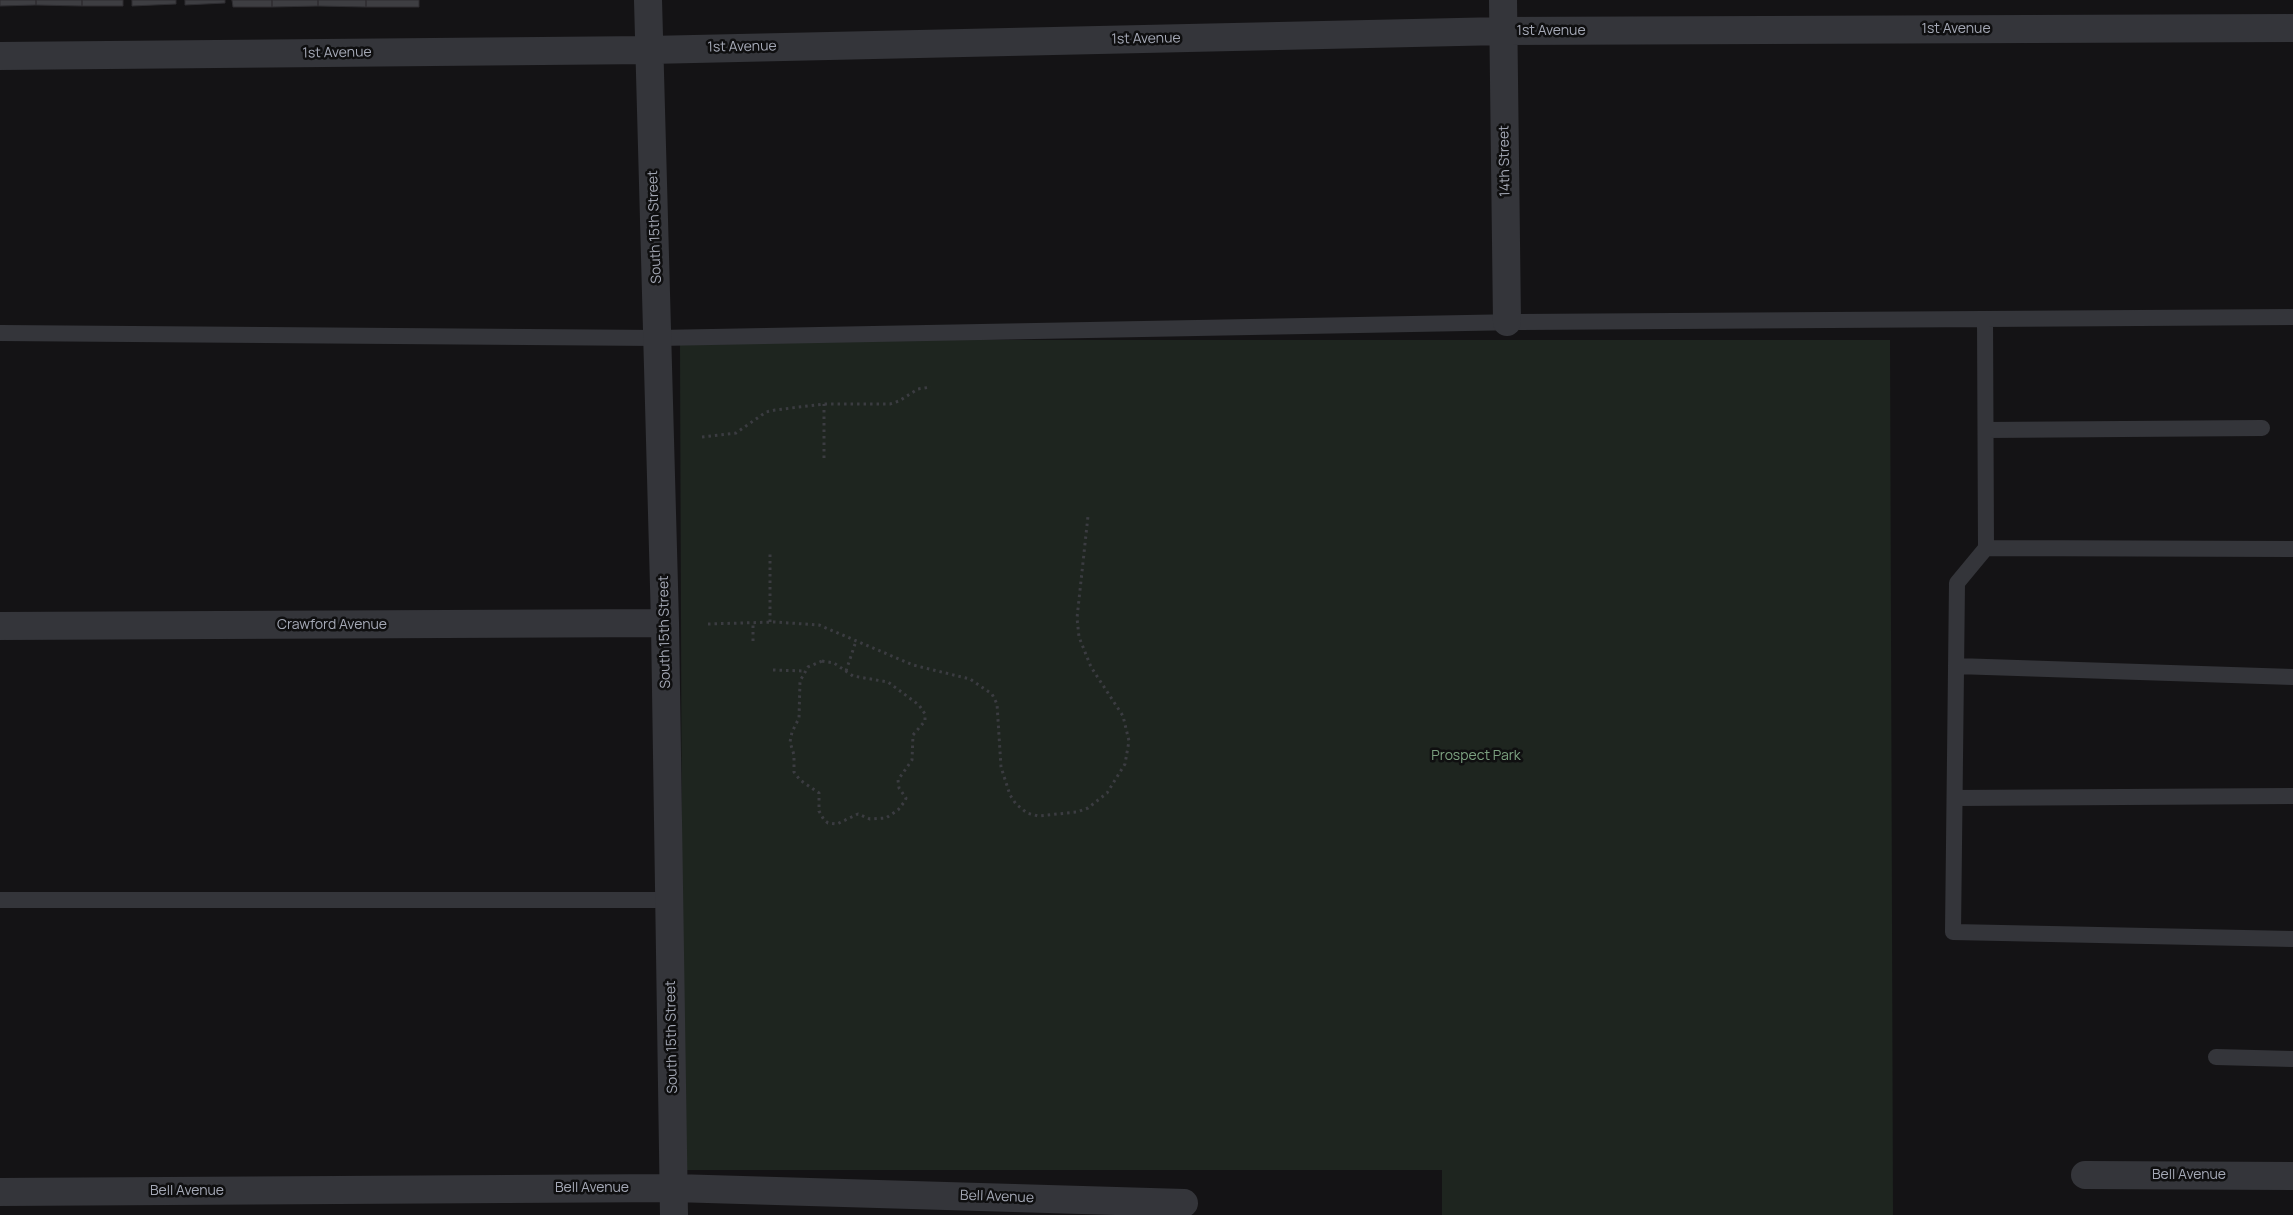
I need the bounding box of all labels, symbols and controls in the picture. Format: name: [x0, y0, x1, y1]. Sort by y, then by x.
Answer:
street label: 1st Avenue: [1921, 21, 1991, 37]
street label: 1st Avenue: [1516, 23, 1586, 39]
street label: 1st Avenue: [1111, 30, 1181, 48]
street label: 1st Avenue: [707, 38, 777, 56]
street label: 1st Avenue: [302, 44, 372, 62]
street label: 14th Street: [1496, 125, 1514, 197]
street label: South 15th Street: [645, 170, 665, 284]
street label: South 15th Street: [656, 575, 674, 689]
street label: Crawford Avenue: [277, 617, 387, 633]
park label: Prospect Park: [1431, 748, 1521, 764]
street label: South 15th Street: [663, 980, 681, 1094]
street label: Bell Avenue: [2152, 1167, 2226, 1183]
street label: Bell Avenue: [555, 1180, 629, 1196]
street label: Bell Avenue: [150, 1183, 224, 1199]
street label: Bell Avenue: [960, 1187, 1034, 1207]

